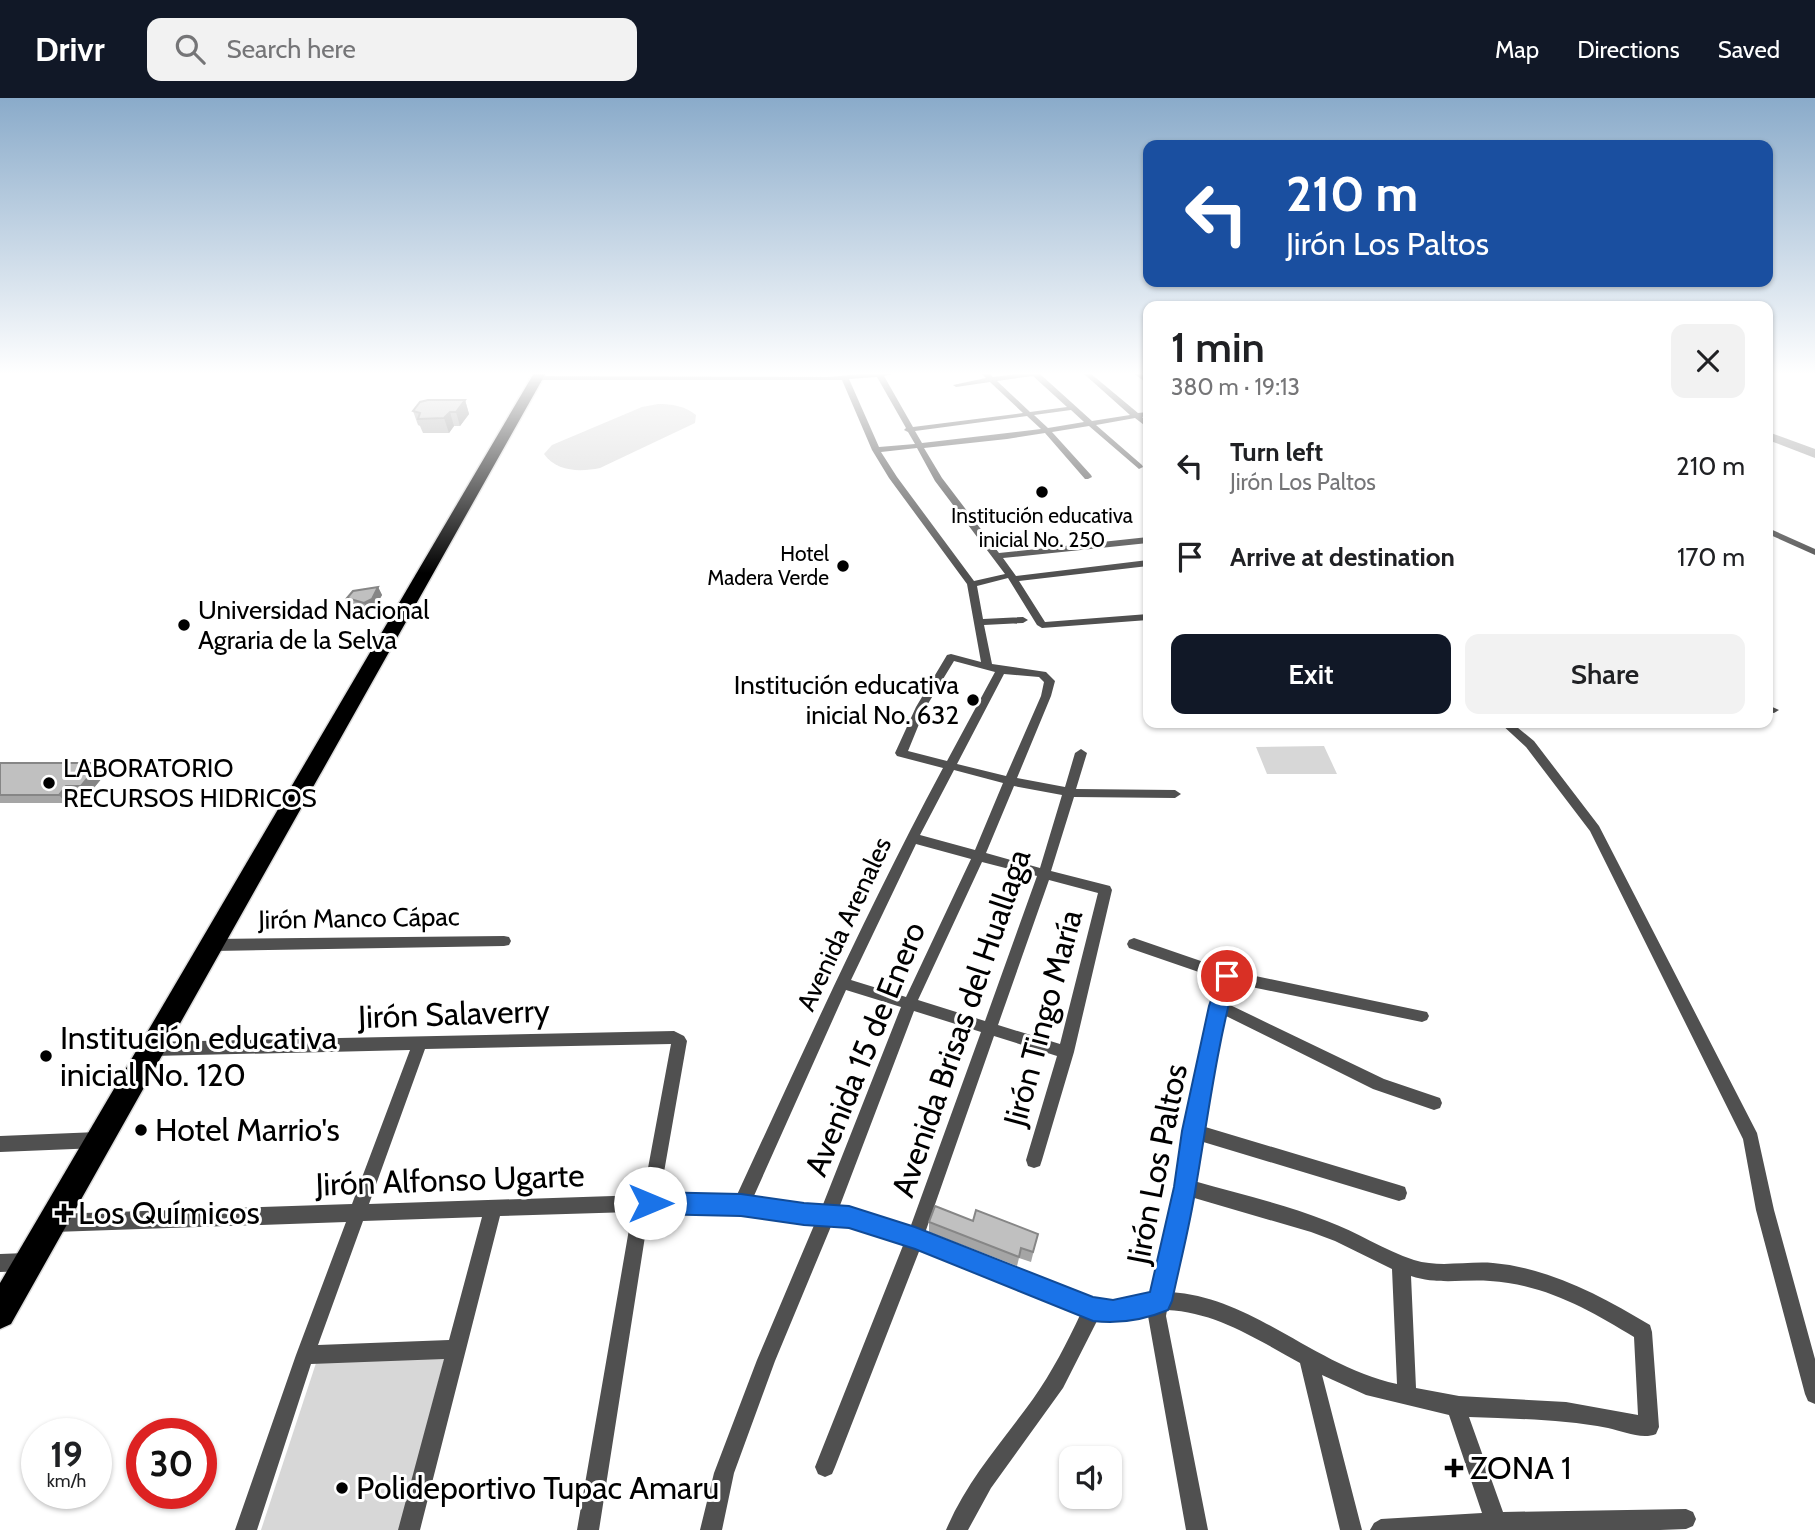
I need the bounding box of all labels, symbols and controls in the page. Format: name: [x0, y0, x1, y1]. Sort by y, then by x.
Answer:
search box: [147, 18, 637, 81]
text: Drivr: [35, 29, 105, 69]
icon: search: [171, 30, 209, 68]
text: Search here: [227, 33, 356, 65]
text: Map: [1495, 35, 1539, 64]
text: Directions: [1577, 35, 1680, 64]
text: Saved: [1718, 35, 1780, 64]
text: 210 m: [1286, 164, 1418, 223]
icon: left: [1171, 168, 1262, 259]
text: Jirón Los Paltos: [1286, 224, 1489, 263]
text: 1 min: [1171, 321, 1265, 373]
button: close: [1671, 324, 1745, 398]
text: 380 m · 19:13: [1171, 373, 1300, 401]
text: Turn left: [1230, 436, 1323, 468]
icon: left: [1171, 447, 1209, 485]
text: 210 m: [1676, 450, 1745, 482]
text: Jirón Los Paltos: [1230, 468, 1376, 496]
marker: Institución educativa inicial No. 250: [1034, 484, 1050, 500]
place label: Institución educativa inicial No. 250: [951, 503, 1133, 552]
icon: arrive: [1171, 538, 1209, 576]
place label: Hotel Madera Verde: [707, 541, 829, 590]
text: Arrive at destination: [1230, 541, 1455, 573]
text: 170 m: [1677, 541, 1745, 573]
marker: Hotel Madera Verde: [835, 558, 851, 574]
place label: Universidad Nacional Agraria de la Selva: [198, 594, 429, 656]
marker: Universidad Nacional Agraria de la Selva: [176, 617, 192, 633]
button: Exit: [1171, 634, 1451, 714]
button: Share: [1465, 634, 1745, 714]
place label: Institución educativa inicial No. 632: [734, 669, 960, 731]
marker: Institución educativa inicial No. 632: [965, 692, 981, 708]
place label: LABORATORIO RECURSOS HIDRICOS: [63, 752, 317, 814]
marker: LABORATORIO RECURSOS HIDRICOS: [41, 775, 57, 791]
street label: Avenida Arenales: [790, 832, 898, 1016]
street label: Avenida Brisas del Huallaga: [883, 843, 1039, 1202]
street label: Jirón Manco Cápac: [257, 900, 460, 936]
street label: Jirón Tingo María: [995, 905, 1090, 1131]
street label: Avenida 15 de Enero: [796, 916, 933, 1182]
pin: [1197, 946, 1257, 1006]
icon: arrive: [1208, 957, 1246, 995]
street label: Jirón Salaverry: [357, 991, 550, 1036]
place label: Institución educativa inicial No. 120: [60, 1018, 338, 1094]
marker: Institución educativa inicial No. 120: [38, 1048, 54, 1064]
street label: Jirón Los Paltos: [1118, 1061, 1195, 1268]
place label: Hotel Marrio's: [155, 1110, 340, 1149]
marker: Hotel Marrio's: [133, 1122, 149, 1138]
street label: Jirón Alfonso Ugarte: [314, 1155, 585, 1204]
position arrow: [613, 1166, 687, 1240]
place label: Los Químicos: [78, 1193, 260, 1232]
marker: Los Químicos: [56, 1205, 72, 1221]
speed limit sign: 30: [126, 1418, 217, 1509]
text: 19: [50, 1433, 83, 1476]
map controls: [1059, 1446, 1122, 1509]
button: sound: [1059, 1446, 1122, 1509]
place label: ZONA 1: [1470, 1448, 1572, 1487]
marker: ZONA 1: [1444, 1458, 1464, 1478]
place label: Polideportivo Tupac Amaru: [356, 1468, 719, 1507]
text: km/h: [47, 1470, 86, 1492]
marker: Polideportivo Tupac Amaru: [334, 1480, 350, 1496]

